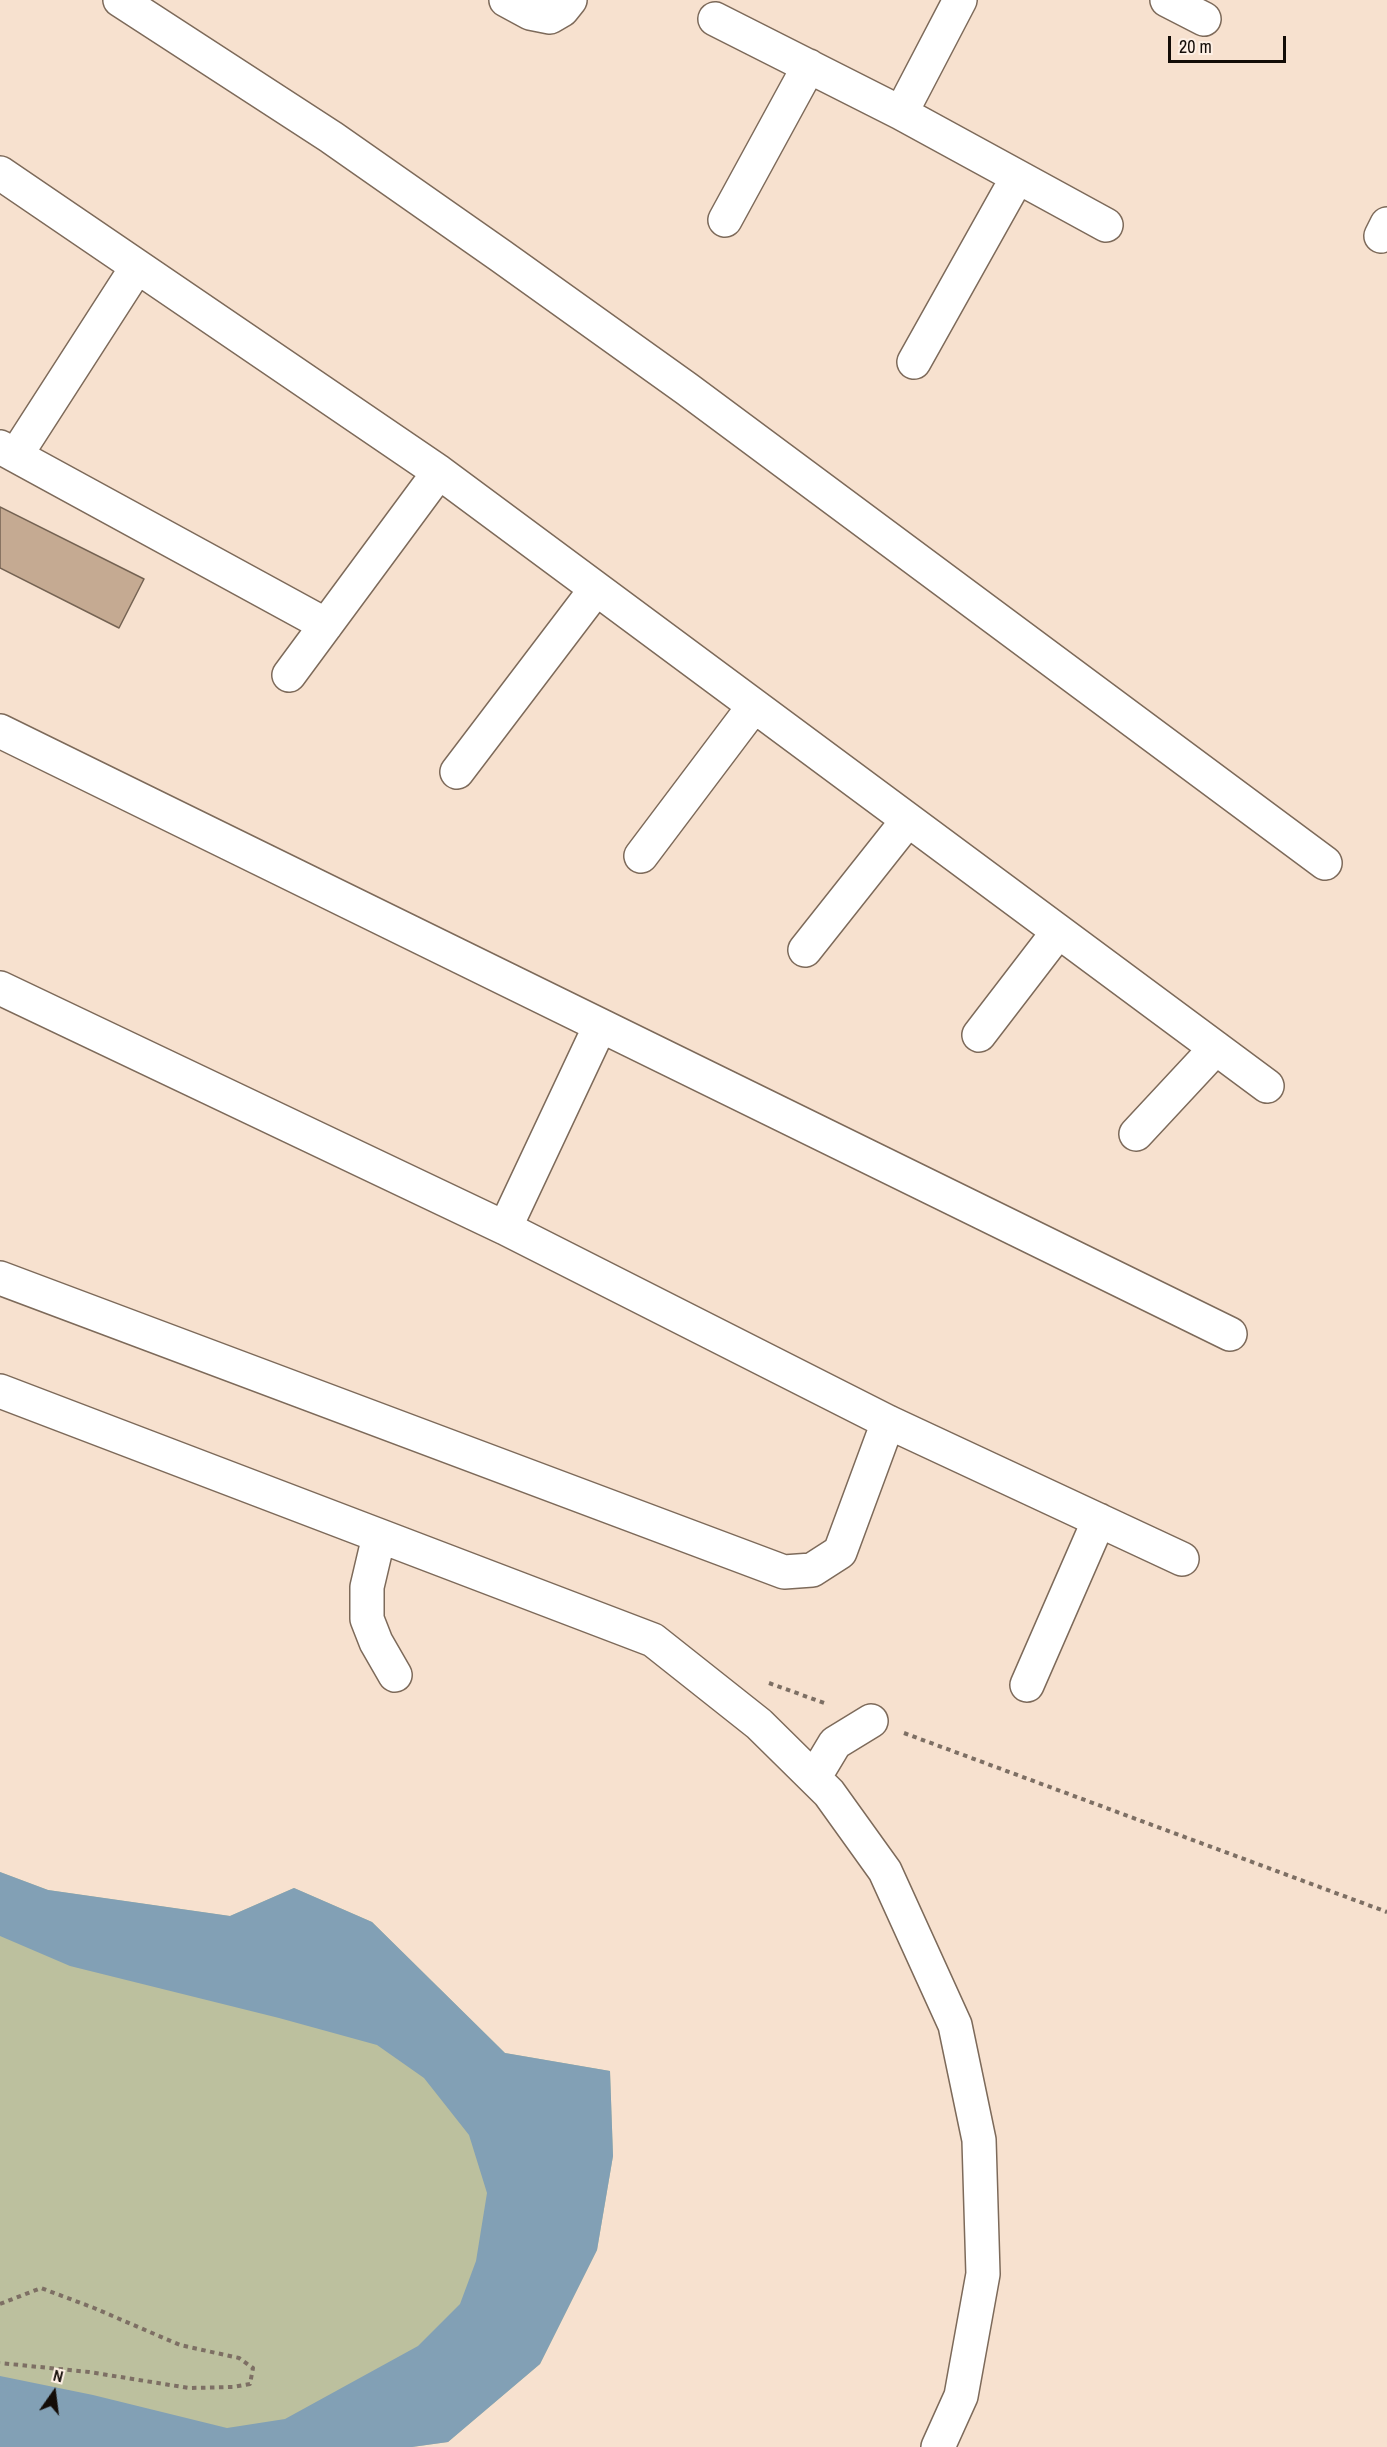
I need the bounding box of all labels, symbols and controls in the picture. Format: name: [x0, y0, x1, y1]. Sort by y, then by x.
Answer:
scale bar: [1171, 24, 1290, 62]
text: 20 m: [1179, 34, 1212, 59]
north arrow: [24, 2363, 84, 2423]
text: N: [51, 2364, 66, 2387]

